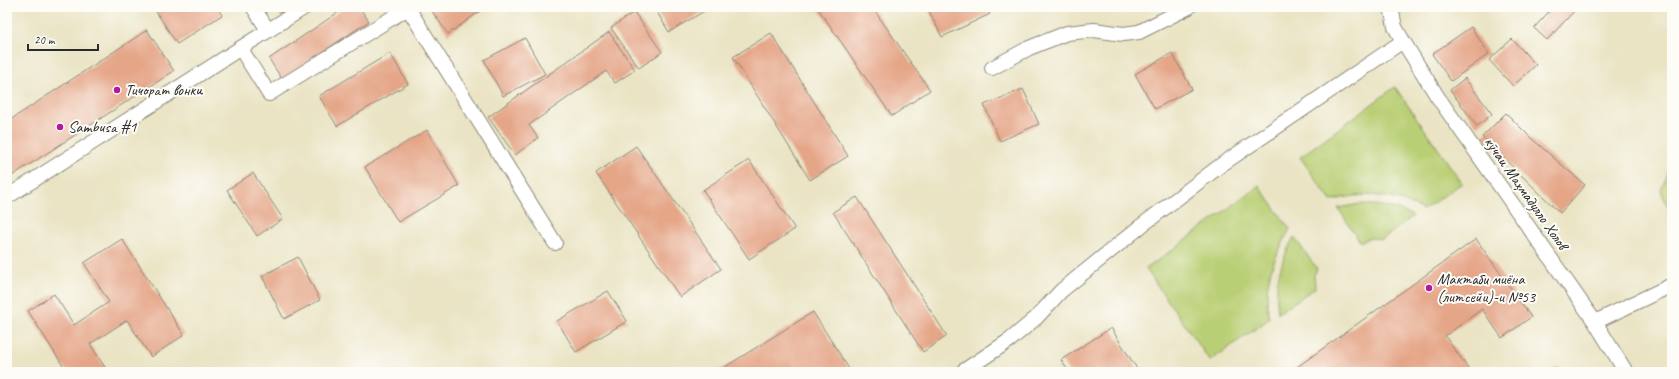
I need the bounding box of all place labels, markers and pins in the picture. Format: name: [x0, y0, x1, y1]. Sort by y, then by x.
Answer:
place label: Тичорат вонки: [125, 80, 203, 100]
marker: Тичорат вонки: [112, 85, 122, 95]
place label: Sambusa #1: [68, 117, 137, 137]
marker: Sambusa #1: [55, 122, 65, 132]
place label: Мактаби миёна (литсейи)-и №53: [1437, 269, 1537, 307]
marker: Мактаби миёна (литсейи)-и №53: [1424, 283, 1434, 293]

